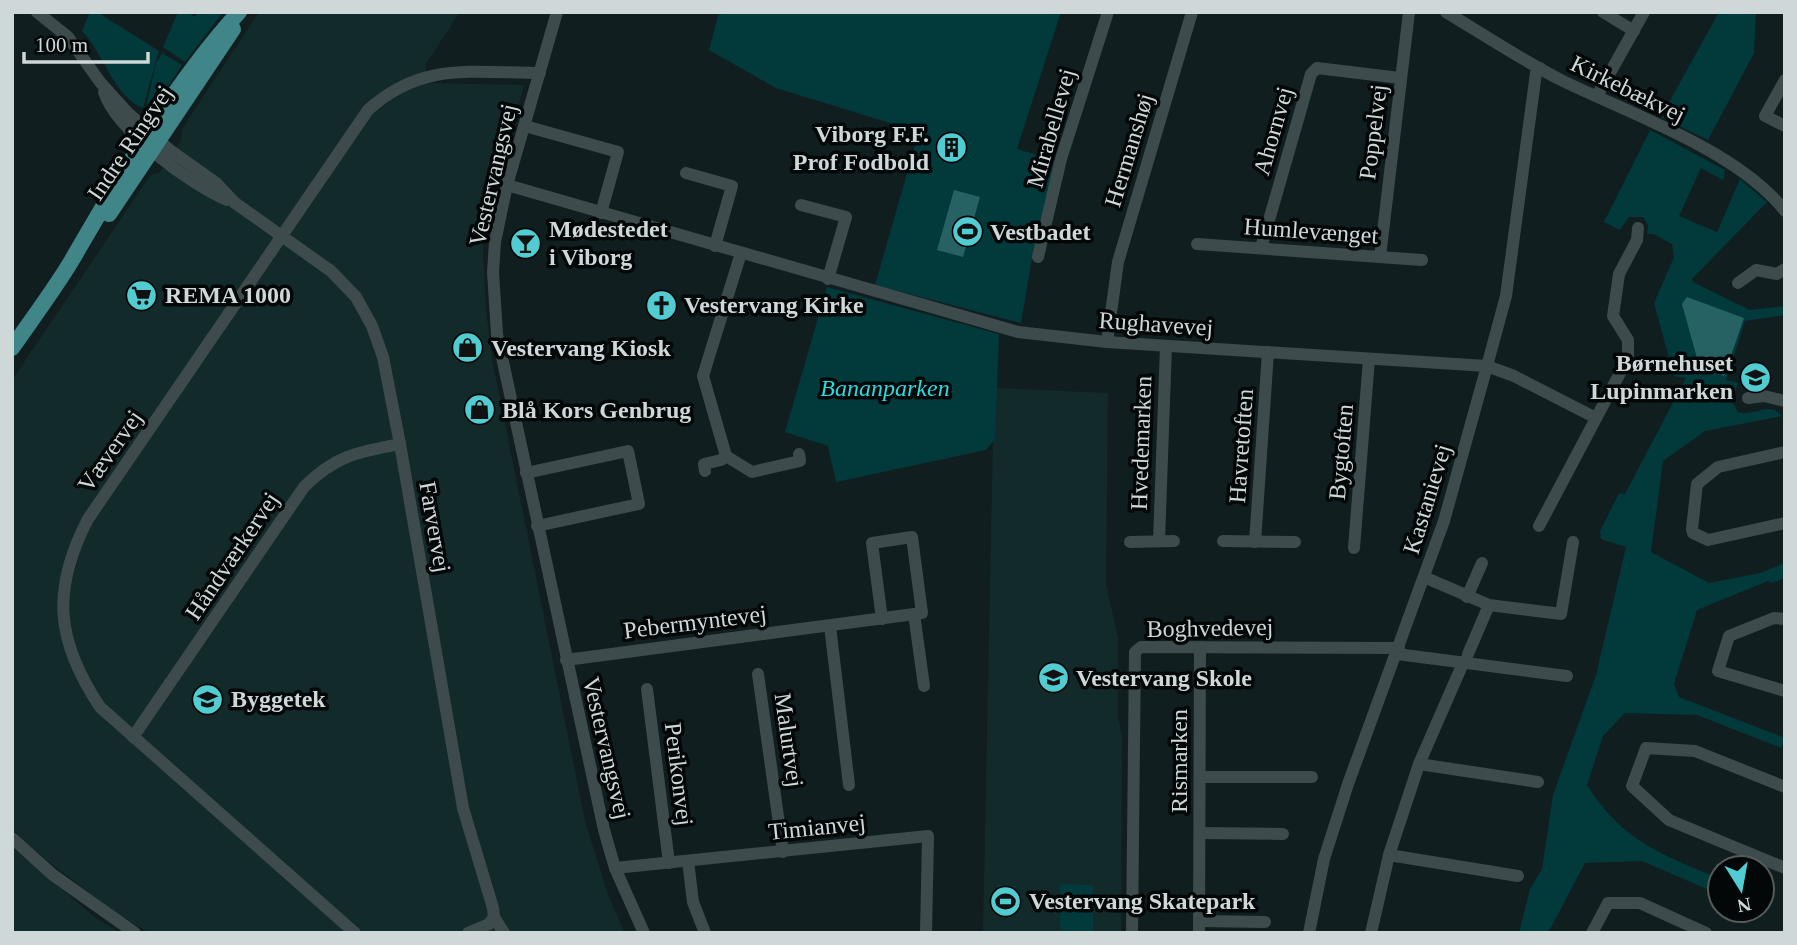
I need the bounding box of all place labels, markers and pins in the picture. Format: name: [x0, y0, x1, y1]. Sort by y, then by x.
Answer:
place label: Viborg F.F. Prof Fodbold: [793, 121, 930, 175]
building icon: Viborg F.F. Prof Fodbold: [935, 131, 969, 165]
sports icon: Vestbadet: [950, 215, 984, 249]
place label: Mødestedet i Viborg: [549, 216, 668, 270]
place label: Vestbadet: [990, 219, 1090, 245]
bar icon: Mødestedet i Viborg: [509, 226, 543, 260]
supermarket icon: REMA 1000: [125, 278, 159, 312]
place label: REMA 1000: [165, 282, 291, 308]
church icon: Vestervang Kirke: [644, 288, 678, 322]
place label: Vestervang Kirke: [684, 292, 864, 318]
shop icon: Vestervang Kiosk: [451, 331, 485, 365]
place label: Vestervang Kiosk: [491, 335, 671, 361]
place label: Børnehuset Lupinmarken: [1590, 350, 1733, 404]
school or university icon: Børnehuset Lupinmarken: [1739, 360, 1773, 394]
shop icon: Blå Kors Genbrug: [462, 393, 496, 427]
place label: Blå Kors Genbrug: [502, 397, 691, 423]
school or university icon: Vestervang Skole: [1036, 661, 1070, 695]
place label: Vestervang Skole: [1076, 665, 1252, 691]
school or university icon: Byggetek: [191, 682, 225, 716]
place label: Byggetek: [231, 686, 326, 712]
sports icon: Vestervang Skatepark: [989, 884, 1023, 918]
place label: Vestervang Skatepark: [1029, 888, 1256, 914]

